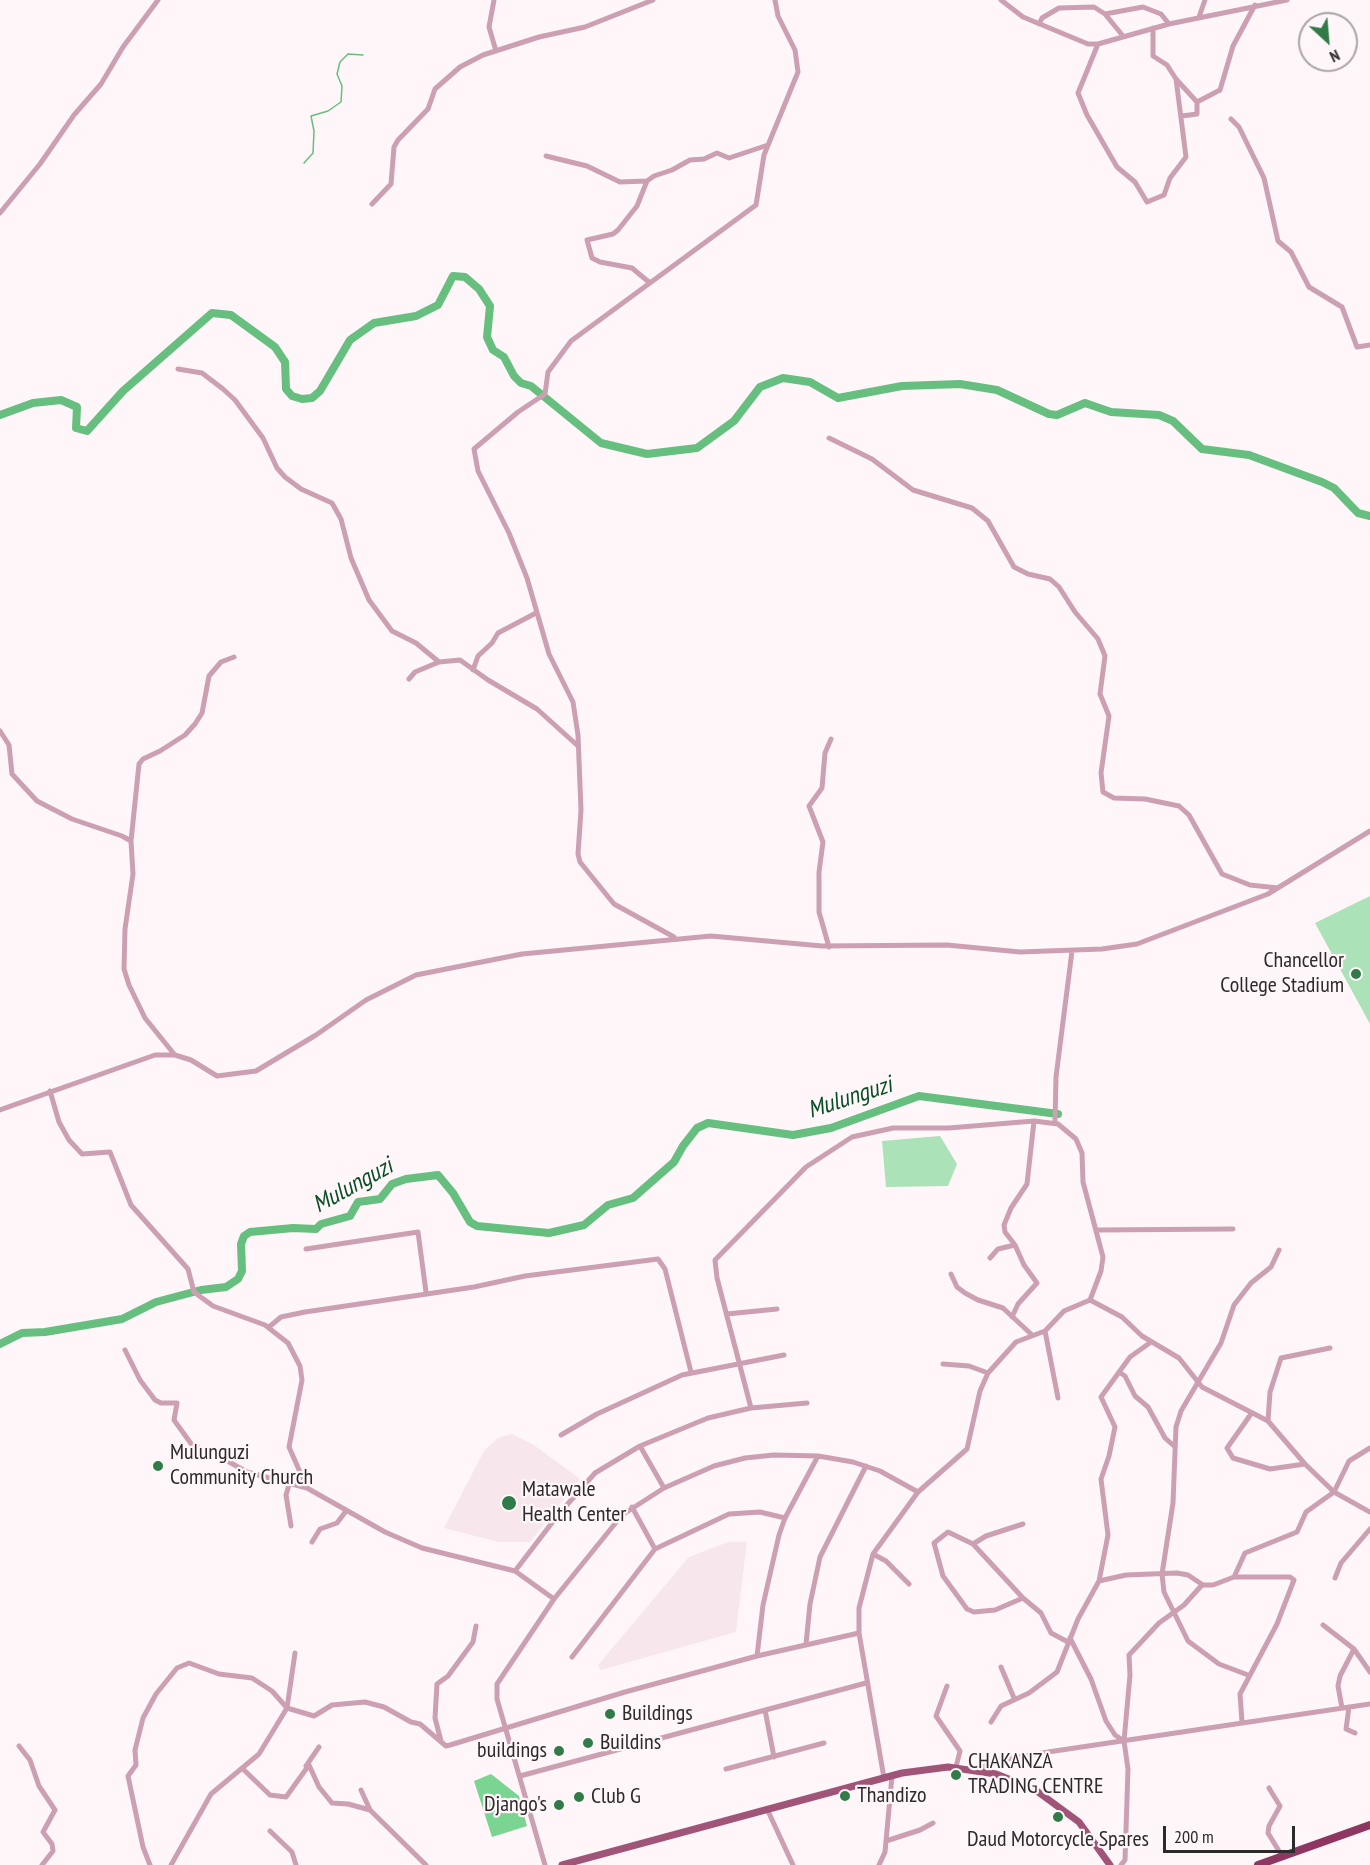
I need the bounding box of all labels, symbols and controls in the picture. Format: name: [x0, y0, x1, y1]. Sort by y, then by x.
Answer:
north arrow: [1298, 12, 1358, 72]
text: N: [1327, 45, 1343, 67]
place label: Chancellor College Stadium: [1220, 948, 1344, 999]
marker: Chancellor College Stadium: [1349, 967, 1363, 981]
water label: Mulunguzi: [804, 1071, 896, 1125]
water label: Mulunguzi: [308, 1152, 398, 1220]
place label: Mulunguzi Community Church: [170, 1440, 313, 1492]
marker: Mulunguzi Community Church: [151, 1459, 165, 1473]
place label: Matawale Health Center: [522, 1477, 626, 1528]
marker: Matawale Health Center: [500, 1494, 518, 1512]
place label: Buildings: [622, 1701, 693, 1727]
marker: Buildings: [603, 1707, 617, 1721]
place label: Buildins: [600, 1730, 661, 1756]
marker: Buildins: [581, 1736, 595, 1750]
place label: buildings: [477, 1738, 547, 1764]
marker: buildings: [552, 1744, 566, 1758]
place label: CHAKANZA TRADING CENTRE: [968, 1749, 1103, 1801]
marker: CHAKANZA TRADING CENTRE: [949, 1768, 963, 1782]
place label: Thandizo: [857, 1783, 926, 1809]
place label: Club G: [591, 1784, 641, 1810]
marker: Thandizo: [838, 1789, 852, 1803]
marker: Club G: [572, 1790, 586, 1804]
place label: Django's: [484, 1792, 547, 1818]
marker: Django's: [552, 1798, 566, 1812]
marker: Daud Motorcycle Spares: [1051, 1810, 1065, 1824]
scale bar: [1166, 1814, 1298, 1852]
text: 200 m: [1174, 1825, 1214, 1848]
place label: Daud Motorcycle Spares: [967, 1827, 1149, 1853]

